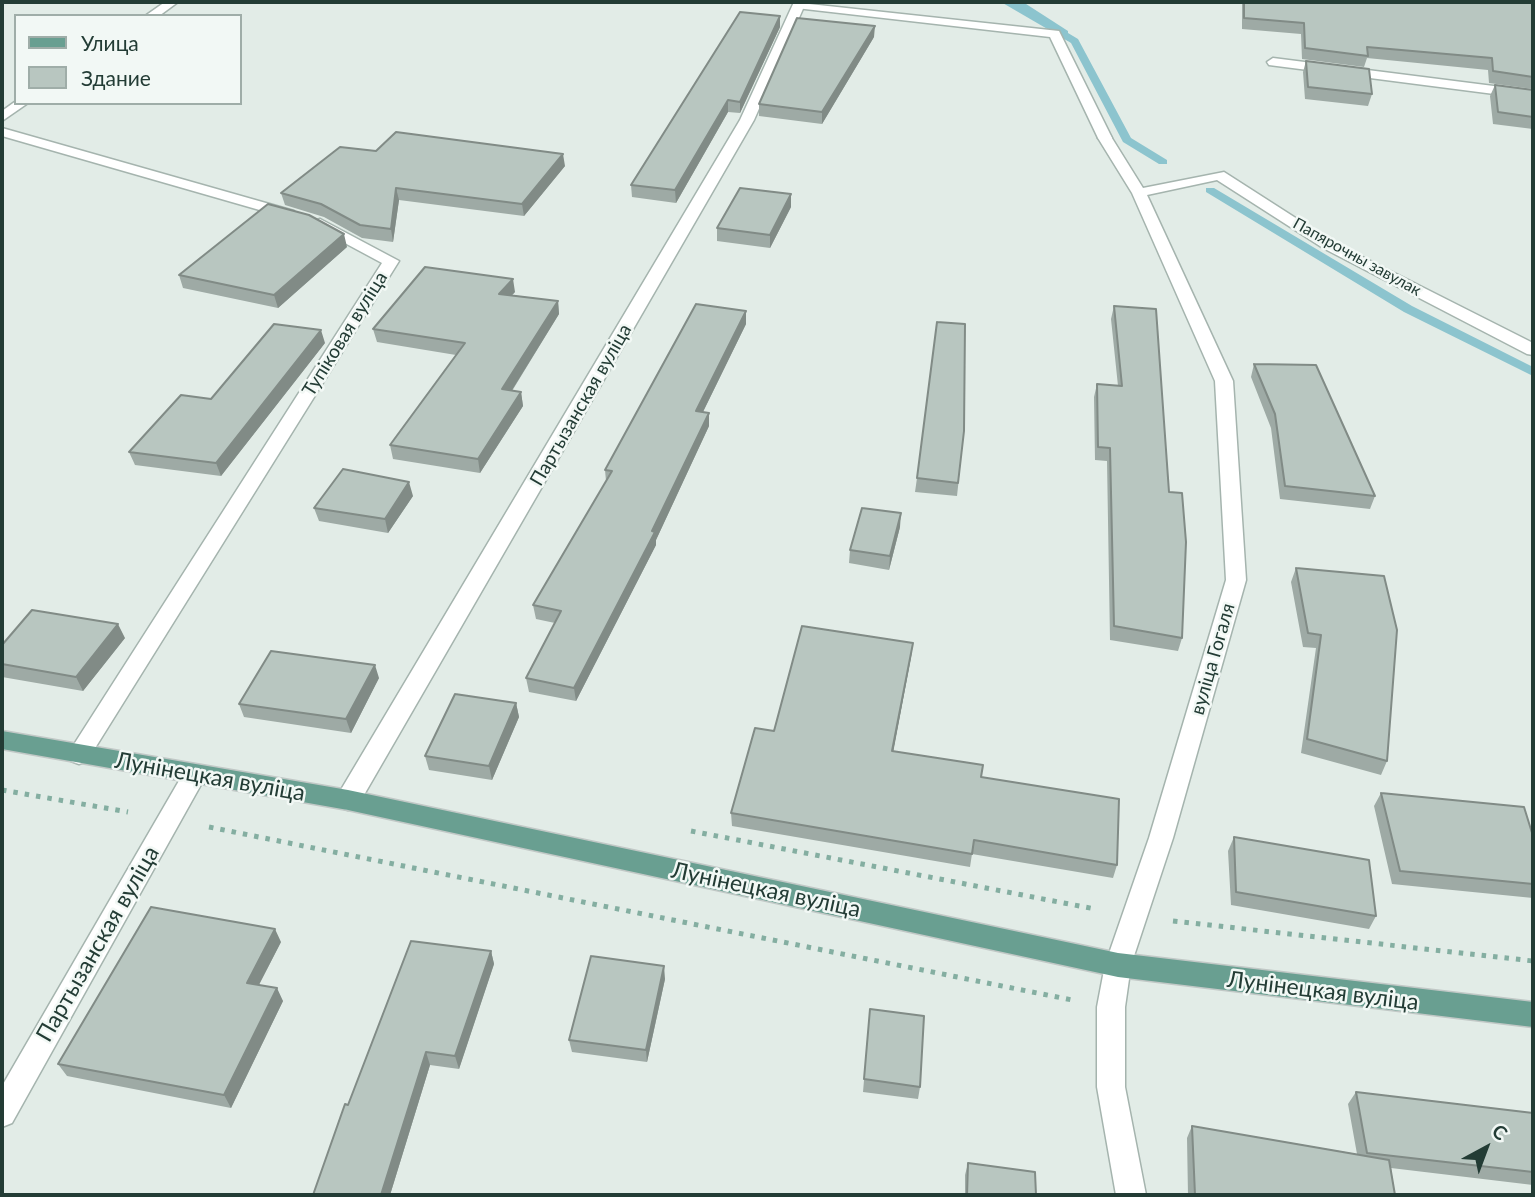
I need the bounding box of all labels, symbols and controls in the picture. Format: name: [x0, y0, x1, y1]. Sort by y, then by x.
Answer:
legend: [14, 14, 242, 105]
text: Улица: [81, 30, 139, 55]
text: Здание: [81, 65, 151, 90]
street label: Папярочны завулак: [1290, 214, 1424, 300]
street label: Тупіковая вуліца: [298, 267, 392, 401]
street label: Партызанская вуліца: [525, 320, 637, 490]
street label: вуліца Гогаля: [1186, 601, 1240, 717]
street label: Лунінецкая вуліца: [113, 747, 307, 807]
street label: Партызанская вуліца: [31, 841, 165, 1047]
street label: Лунінецкая вуліца: [669, 856, 863, 924]
street label: Лунінецкая вуліца: [1226, 966, 1420, 1016]
north arrow: [1451, 1113, 1521, 1183]
text: С: [1488, 1119, 1512, 1145]

